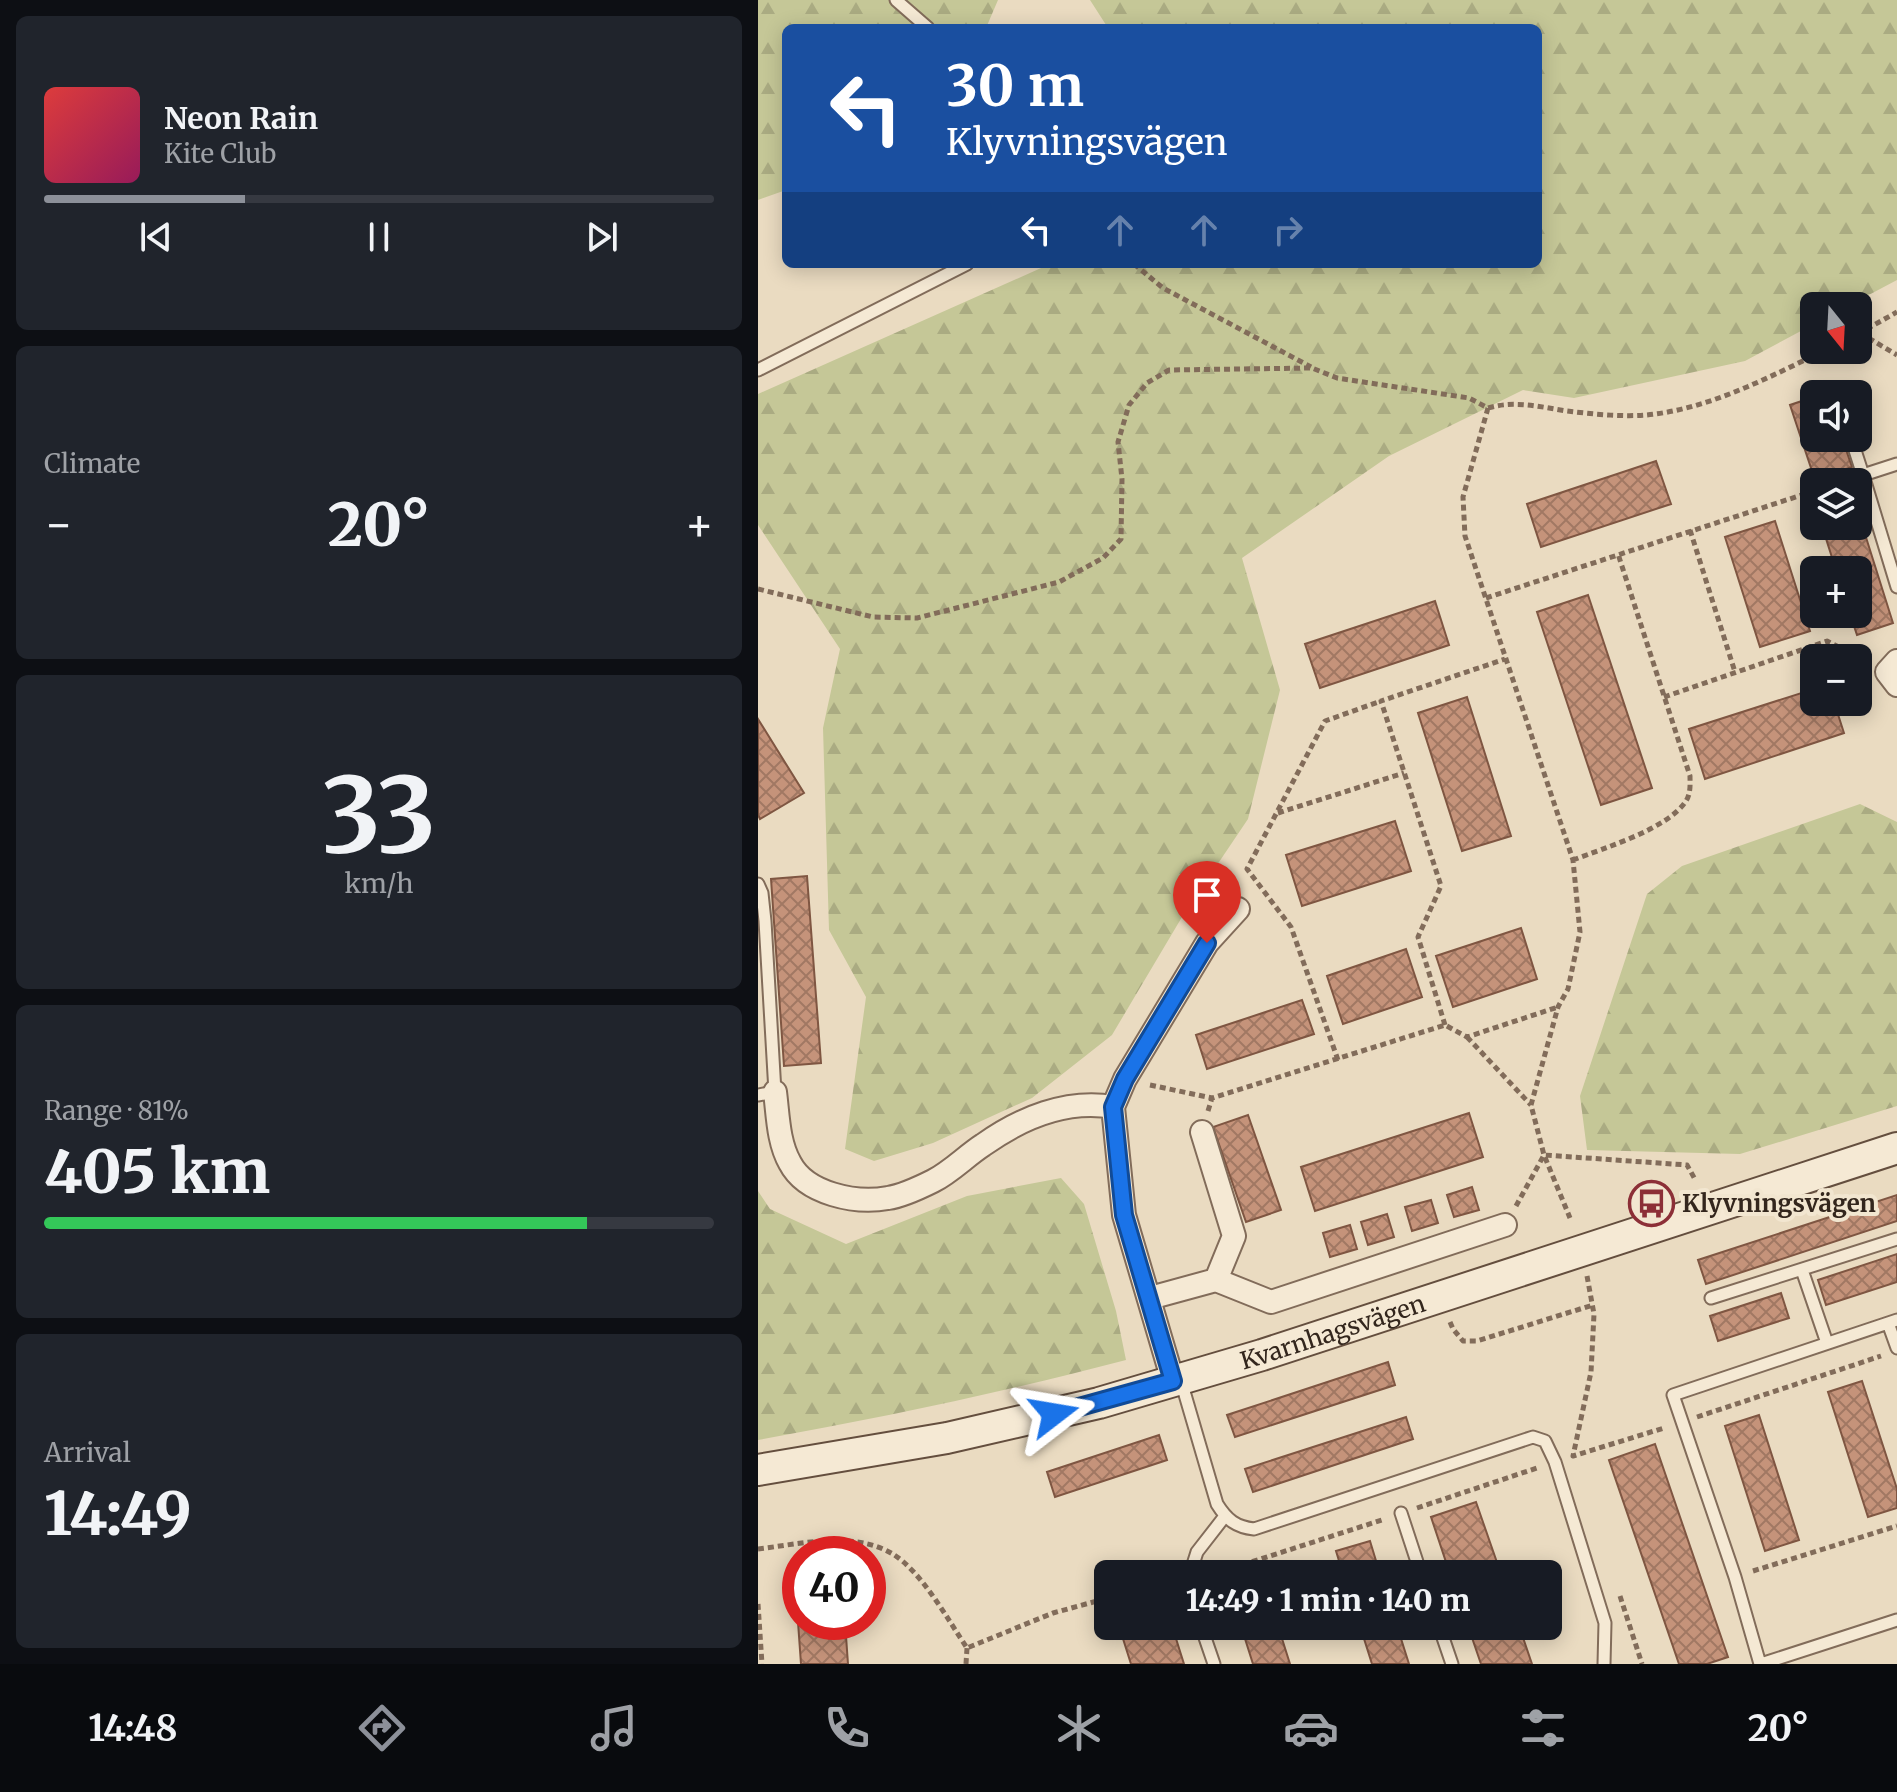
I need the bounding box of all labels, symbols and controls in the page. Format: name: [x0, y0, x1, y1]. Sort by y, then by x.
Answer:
text: 30 m: [946, 51, 1084, 121]
icon: left: [814, 56, 918, 160]
text: Neon Rain: [164, 99, 318, 137]
text: Klyvningsvägen: [946, 120, 1228, 165]
text: Kite Club: [164, 137, 276, 170]
icon: left: [1014, 208, 1058, 252]
icon: ahead: [1098, 208, 1142, 252]
icon: ahead: [1182, 208, 1226, 252]
icon: right: [1266, 208, 1310, 252]
icon: previous: [134, 215, 178, 259]
icon: pause: [357, 215, 401, 259]
icon: next: [580, 215, 624, 259]
north arrow: [1800, 292, 1872, 364]
map controls: [1800, 292, 1872, 716]
button: sound: [1800, 380, 1872, 452]
text: Climate: [44, 447, 140, 480]
button: layers: [1800, 468, 1872, 540]
text: 20°: [328, 487, 430, 562]
text: −: [44, 497, 73, 552]
text: +: [685, 497, 714, 552]
button: +: [1800, 556, 1872, 628]
button: −: [1800, 644, 1872, 716]
text: 33: [322, 750, 436, 880]
pin: [1173, 861, 1241, 943]
text: km/h: [345, 867, 413, 900]
icon: arrive: [1185, 873, 1229, 917]
text: Range · 81%: [44, 1094, 189, 1127]
text: 405 km: [44, 1134, 270, 1209]
bus stop icon: Klyvningsvägen: [1627, 1179, 1675, 1227]
place label: Klyvningsvägen: [1682, 1188, 1876, 1219]
street label: Kvarnhagsvägen: [1237, 1287, 1429, 1376]
position arrow: [1012, 1372, 1096, 1456]
text: Arrival: [44, 1436, 131, 1469]
text: 14:49: [44, 1476, 192, 1551]
speed limit sign: 40: [782, 1536, 886, 1640]
text: 14:49 · 1 min · 140 m: [1186, 1581, 1470, 1619]
icon: directions: [354, 1700, 410, 1756]
icon: music: [586, 1700, 642, 1756]
icon: phone: [819, 1700, 875, 1756]
icon: climate: [1051, 1700, 1107, 1756]
icon: car: [1283, 1700, 1339, 1756]
icon: filters: [1515, 1700, 1571, 1756]
text: 14:48: [88, 1706, 178, 1751]
text: 20°: [1748, 1706, 1809, 1751]

